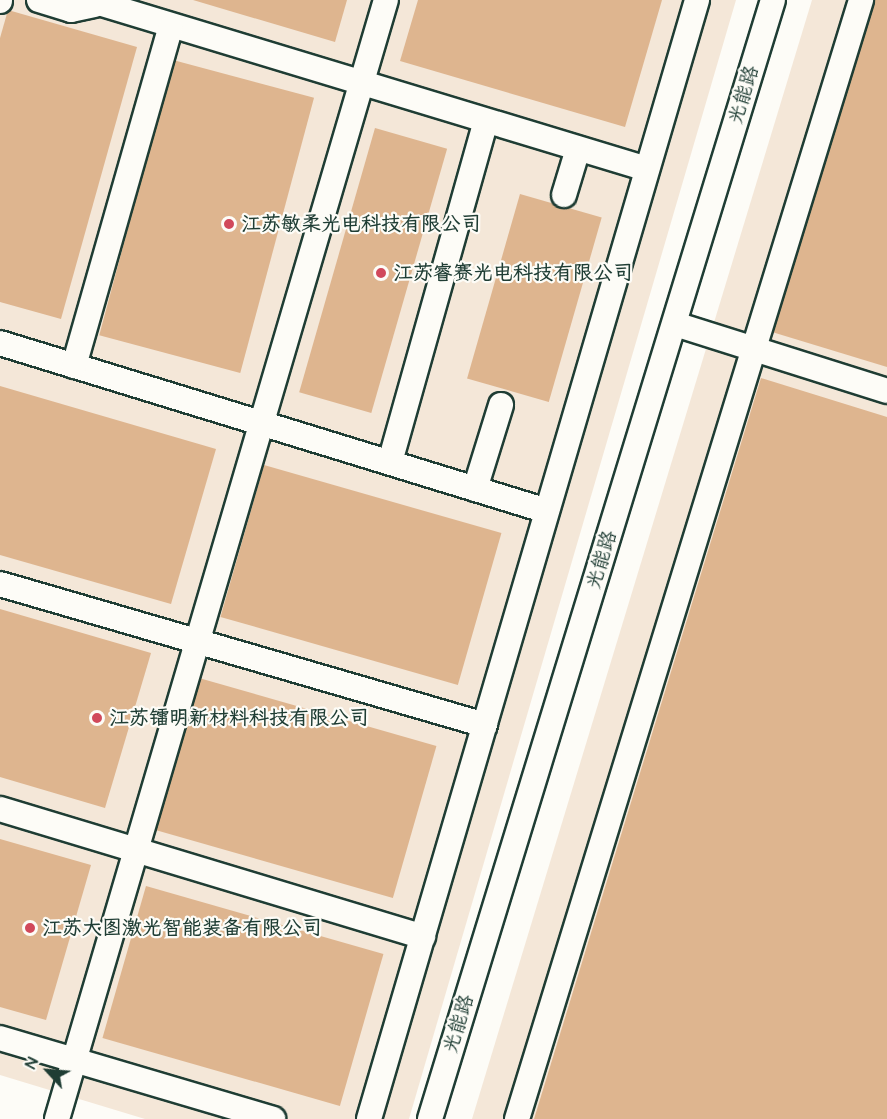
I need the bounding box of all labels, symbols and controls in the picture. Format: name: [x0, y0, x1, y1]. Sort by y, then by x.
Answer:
street label: 光能路: [724, 63, 764, 127]
place label: 江苏敏柔光电科技有限公司: [241, 212, 481, 236]
marker: 江苏敏柔光电科技有限公司: [222, 217, 236, 231]
place label: 江苏睿赛光电科技有限公司: [393, 261, 633, 285]
marker: 江苏睿赛光电科技有限公司: [374, 266, 388, 280]
street label: 光能路: [582, 528, 622, 592]
place label: 江苏镭明新材料科技有限公司: [109, 706, 369, 730]
marker: 江苏镭明新材料科技有限公司: [90, 711, 104, 725]
place label: 江苏大图激光智能装备有限公司: [42, 916, 322, 940]
marker: 江苏大图激光智能装备有限公司: [23, 921, 37, 935]
street label: 光能路: [439, 992, 479, 1056]
north arrow: [18, 1041, 78, 1101]
text: N: [20, 1054, 44, 1072]

